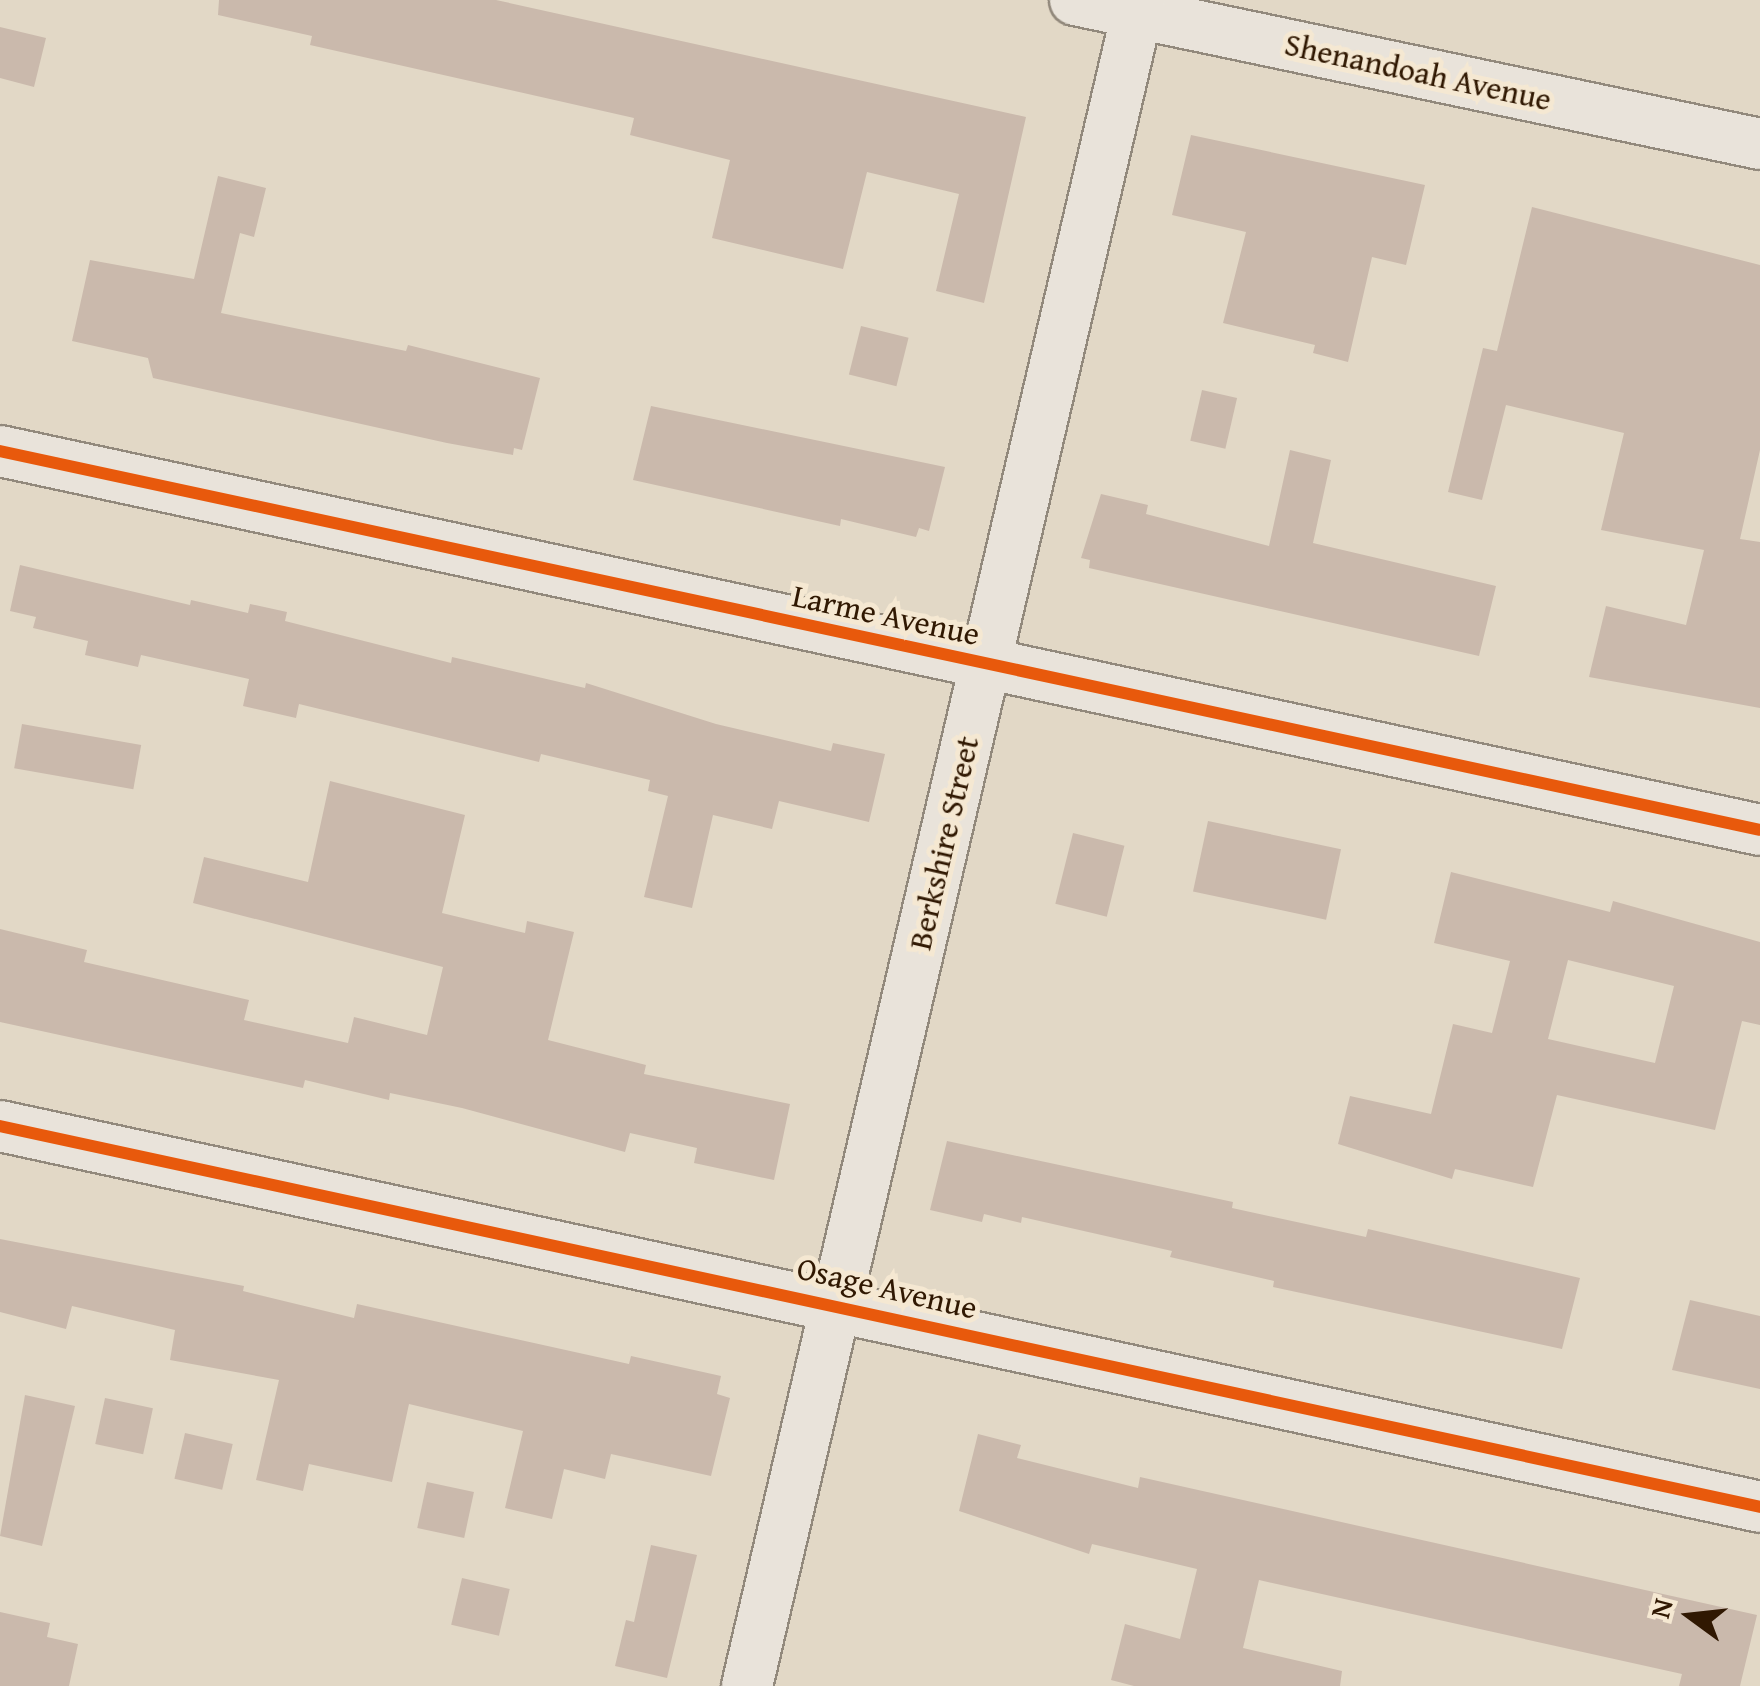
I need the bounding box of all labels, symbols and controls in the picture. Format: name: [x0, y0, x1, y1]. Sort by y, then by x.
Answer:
street label: Shenandoah Avenue: [1281, 25, 1555, 119]
street label: Larme Avenue: [789, 576, 983, 654]
street label: Berkshire Street: [901, 732, 987, 954]
street label: Osage Avenue: [793, 1249, 981, 1327]
north arrow: [1640, 1566, 1740, 1666]
text: N: [1638, 1594, 1683, 1622]

